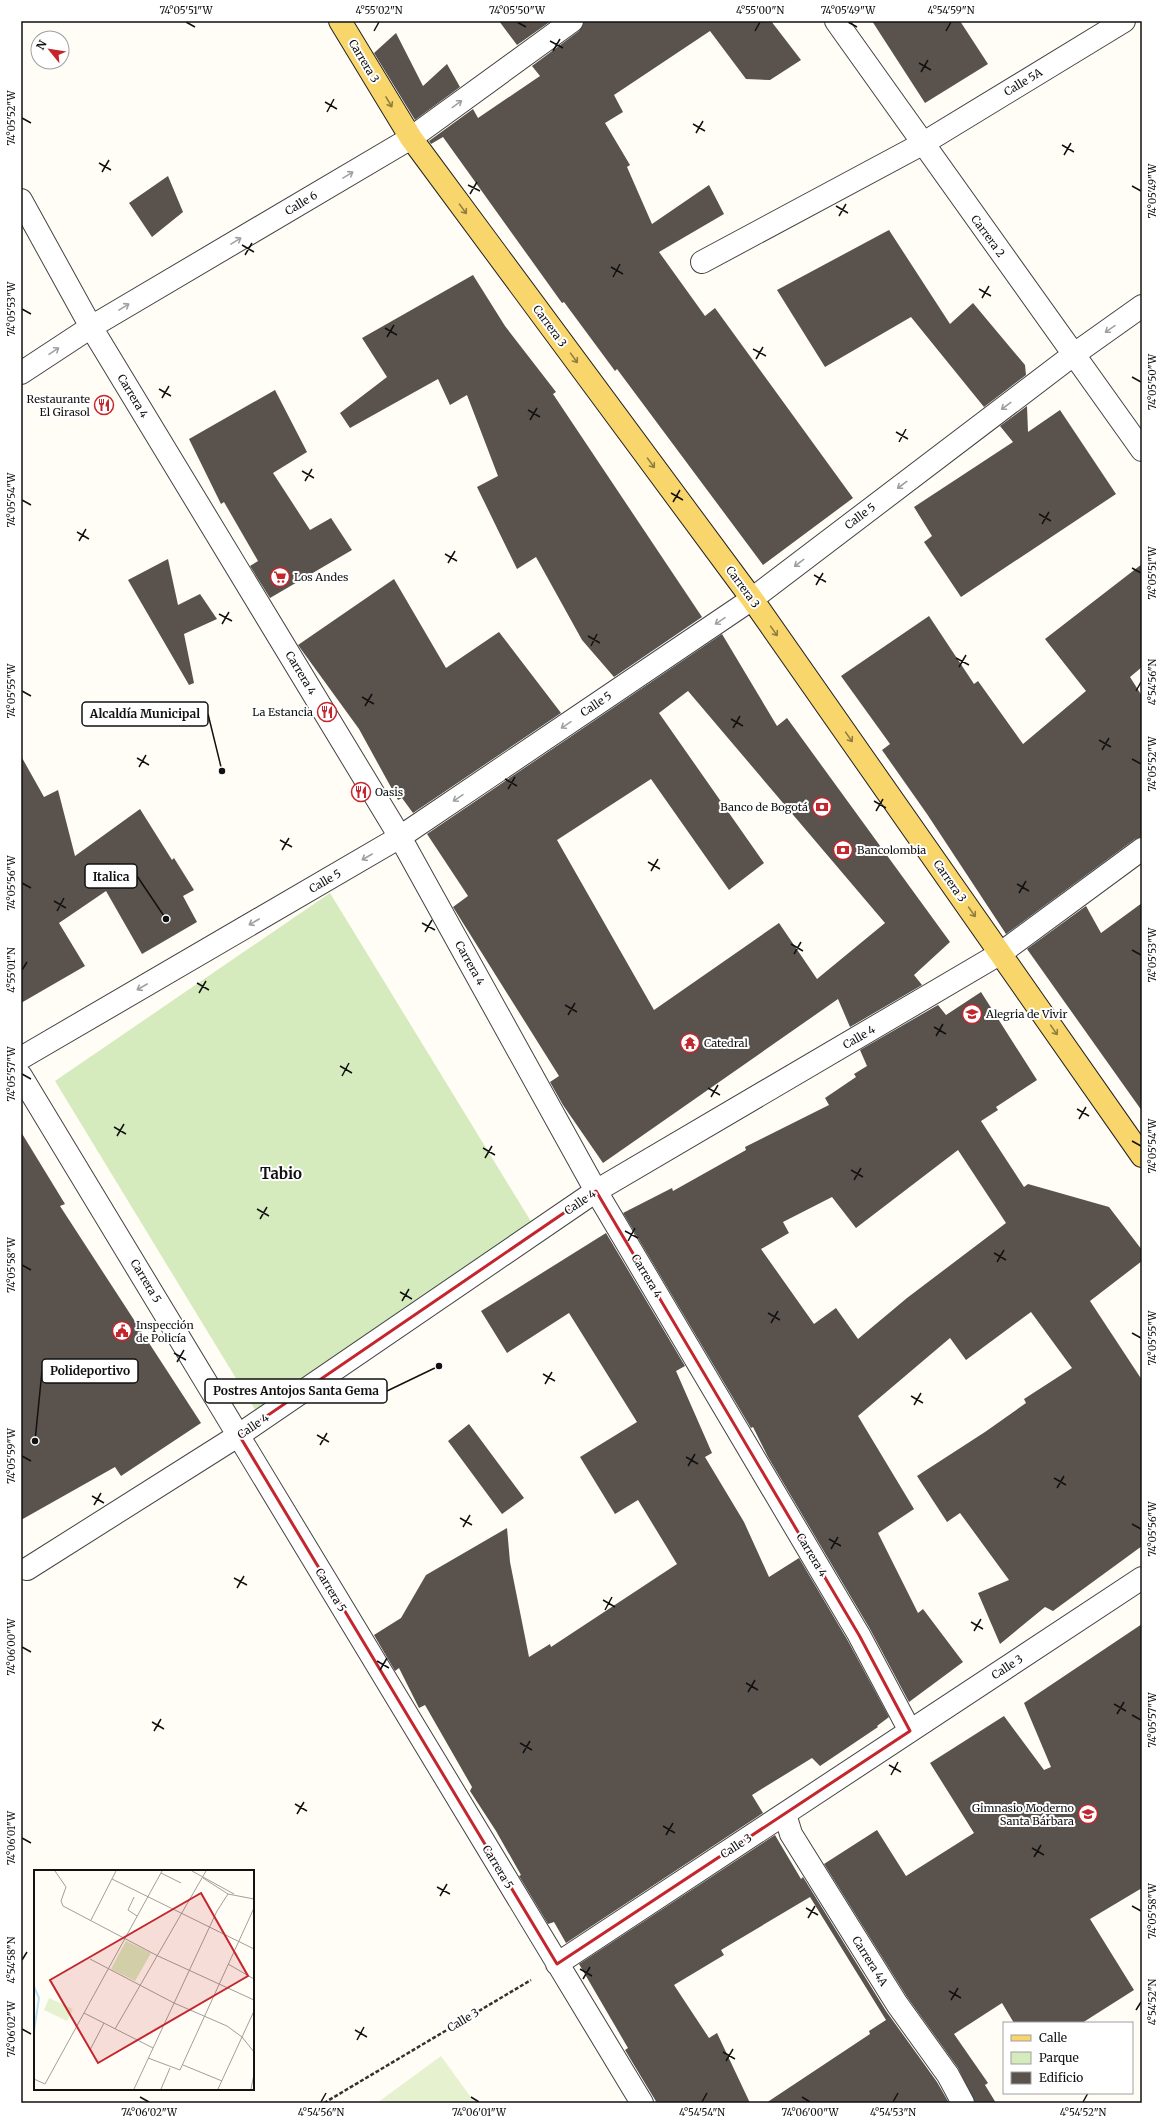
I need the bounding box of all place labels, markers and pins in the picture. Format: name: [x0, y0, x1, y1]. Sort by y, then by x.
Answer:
place label: Restaurante El Girasol: [27, 392, 91, 419]
restaurant icon: Restaurante El Girasol: [93, 394, 115, 416]
supermarket icon: Los Andes: [269, 566, 291, 588]
place label: Los Andes: [294, 570, 348, 584]
restaurant icon: La Estancia: [316, 701, 338, 723]
callout: Alcaldía Municipal: [82, 702, 208, 726]
place label: La Estancia: [252, 705, 313, 719]
restaurant icon: Oasis: [350, 781, 372, 803]
place label: Oasis: [375, 785, 403, 799]
bank icon: Banco de Bogotá: [811, 796, 833, 818]
place label: Banco de Bogotá: [720, 800, 808, 814]
bank icon: Bancolombia: [832, 839, 854, 861]
place label: Bancolombia: [857, 843, 926, 857]
callout: Italica: [85, 864, 137, 888]
school or university icon: Alegria de Vivir: [961, 1003, 983, 1025]
place label: Alegria de Vivir: [985, 1007, 1067, 1021]
temple icon: Catedral: [679, 1032, 701, 1054]
place label: Catedral: [704, 1036, 749, 1050]
place label: Inspección de Policía: [136, 1318, 194, 1345]
public building icon: Inspección de Policía: [111, 1320, 133, 1342]
callout: Polideportivo: [42, 1359, 138, 1383]
callout: Postres Antojos Santa Gema: [205, 1379, 387, 1403]
place label: Gimnasio Moderno Santa Bárbara: [972, 1801, 1075, 1828]
school or university icon: Gimnasio Moderno Santa Bárbara: [1077, 1803, 1099, 1825]

